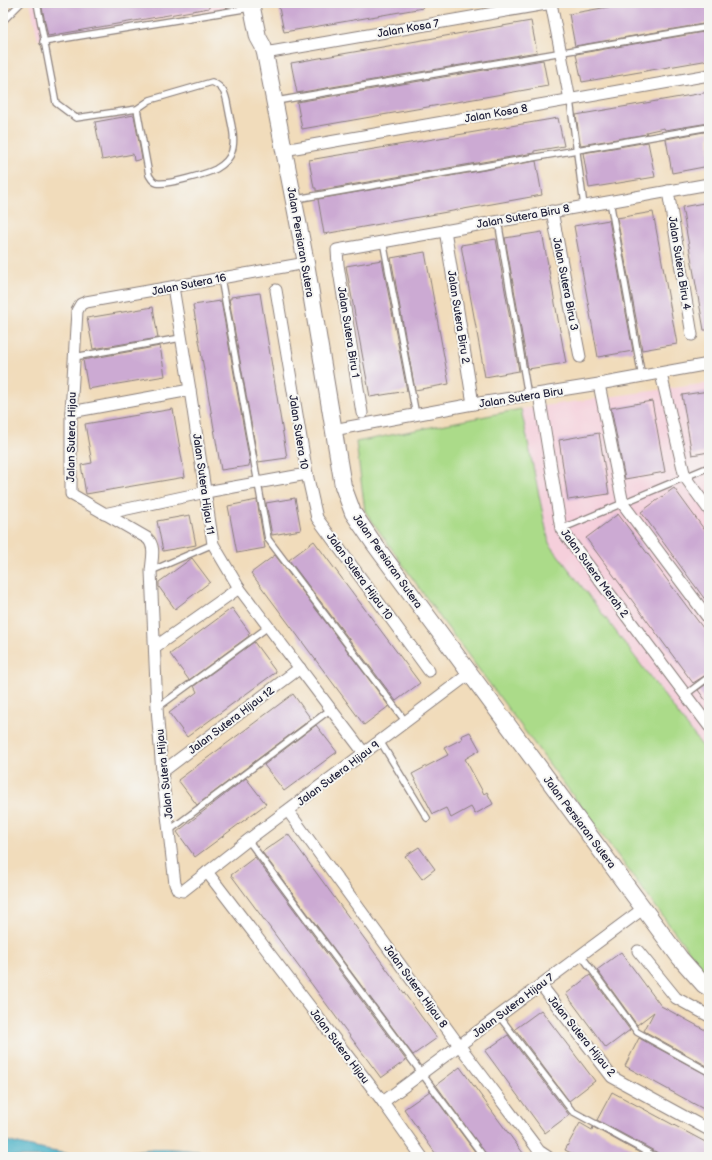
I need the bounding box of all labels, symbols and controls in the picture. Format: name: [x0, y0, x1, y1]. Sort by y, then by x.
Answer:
street label: Jalan Kosa 7: [376, 17, 441, 40]
street label: Jalan Kosa 8: [464, 102, 529, 125]
street label: Jalan Persiaran Sutera: [284, 186, 317, 298]
street label: Jalan Sutera Biru 8: [476, 202, 571, 231]
street label: Jalan Sutera Biru 4: [666, 215, 693, 311]
street label: Jalan Sutera Biru 3: [550, 236, 581, 332]
street label: Jalan Sutera Biru 2: [445, 270, 472, 365]
street label: Jalan Sutera 16: [151, 271, 228, 298]
street label: Jalan Sutera Biru 1: [335, 286, 362, 379]
street label: Jalan Sutera Biru: [478, 384, 564, 411]
street label: Jalan Sutera Hijau: [64, 392, 79, 482]
street label: Jalan Sutera 10: [286, 394, 311, 471]
street label: Jalan Sutera Hijau 11: [190, 433, 217, 535]
street label: Jalan Persiaran Sutera: [350, 512, 425, 611]
street label: Jalan Sutera Merah 2: [558, 527, 631, 620]
street label: Jalan Sutera Hijau 10: [324, 530, 396, 623]
street label: Jalan Sutera Hijau 12: [186, 684, 277, 757]
street label: Jalan Sutera Hijau: [153, 728, 176, 819]
street label: Jalan Sutera Hijau 9: [295, 738, 382, 809]
street label: Jalan Persiaran Sutera: [541, 774, 618, 871]
street label: Jalan Sutera Hijau 8: [381, 942, 450, 1030]
street label: Jalan Sutera Hijau 7: [470, 970, 557, 1040]
street label: Jalan Sutera Hijau 2: [545, 994, 618, 1080]
street label: Jalan Sutera Hijau: [307, 1006, 372, 1086]

